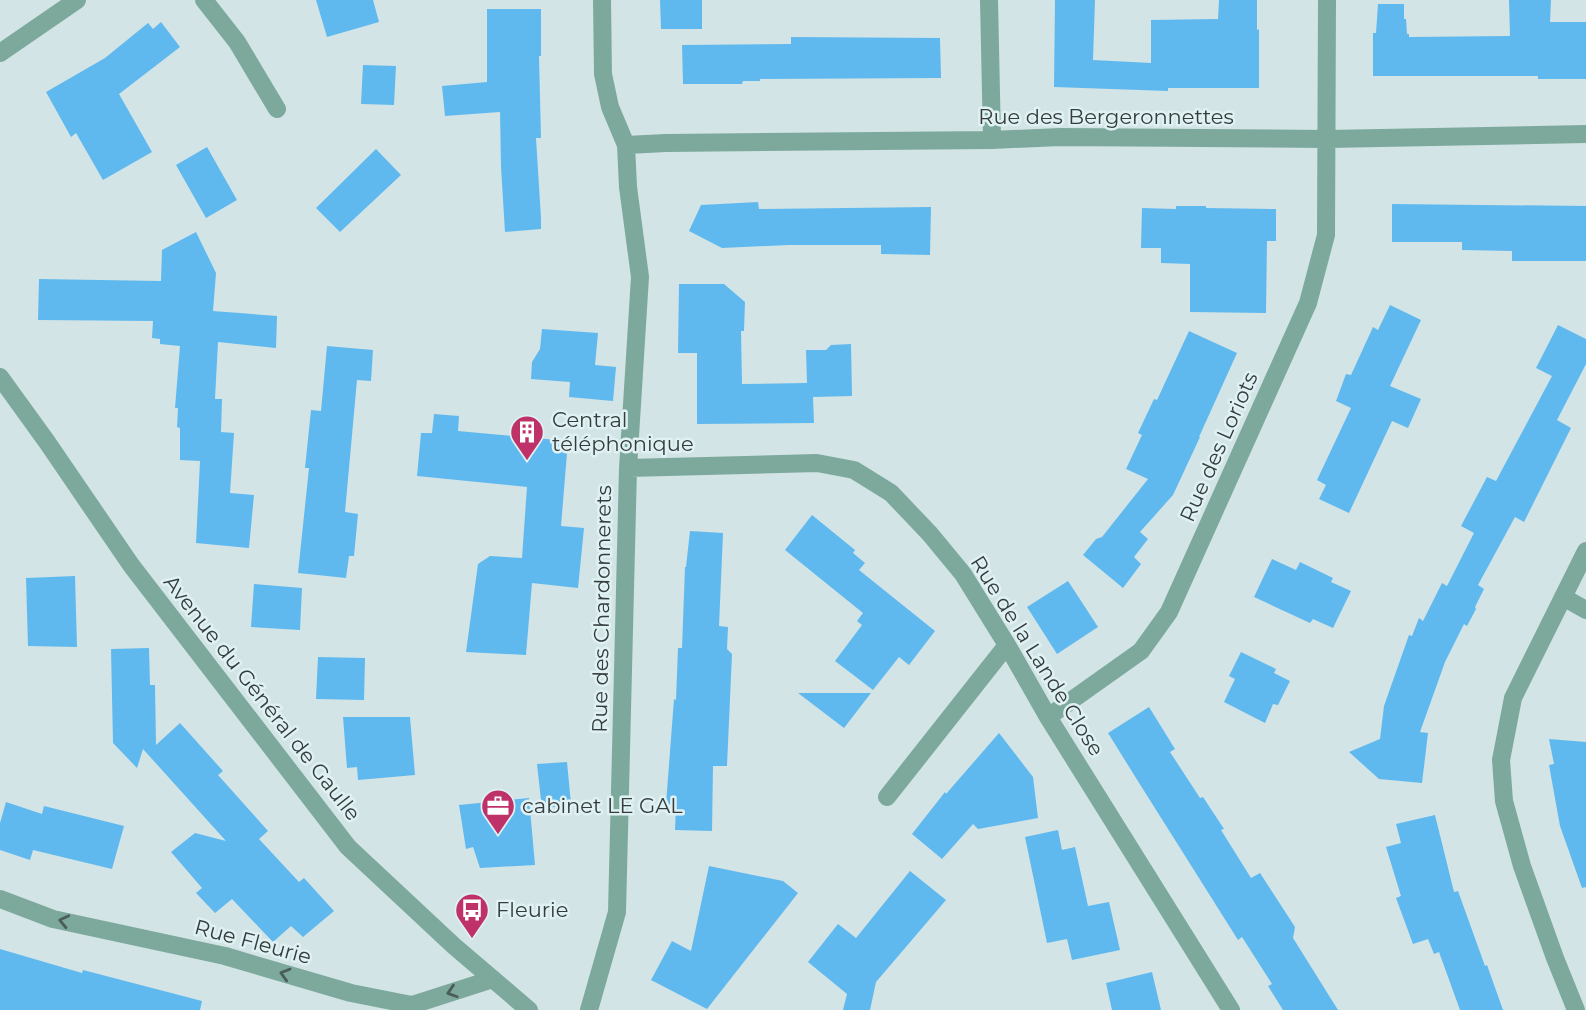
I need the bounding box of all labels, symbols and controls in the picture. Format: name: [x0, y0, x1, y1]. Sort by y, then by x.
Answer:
street label: Rue des Bergeronnettes: [978, 104, 1234, 129]
street label: Rue des Loriots: [1174, 368, 1263, 526]
place label: Central téléphonique: [552, 407, 694, 456]
building icon: Central téléphonique: [508, 413, 546, 462]
street label: Rue des Chardonnerets: [587, 485, 616, 733]
street label: Rue de la Lande Close: [965, 551, 1109, 761]
street label: Avenue du Général de Gaulle: [159, 570, 366, 825]
office icon: cabinet LE GAL: [479, 787, 517, 836]
place label: cabinet LE GAL: [522, 793, 683, 818]
bus stop icon: Fleurie: [453, 891, 491, 940]
place label: Fleurie: [496, 897, 568, 922]
street label: Rue Fleurie: [192, 914, 314, 969]
one-way arrow: [58, 915, 70, 929]
one-way arrow: [280, 967, 292, 982]
one-way arrow: [447, 984, 459, 998]

